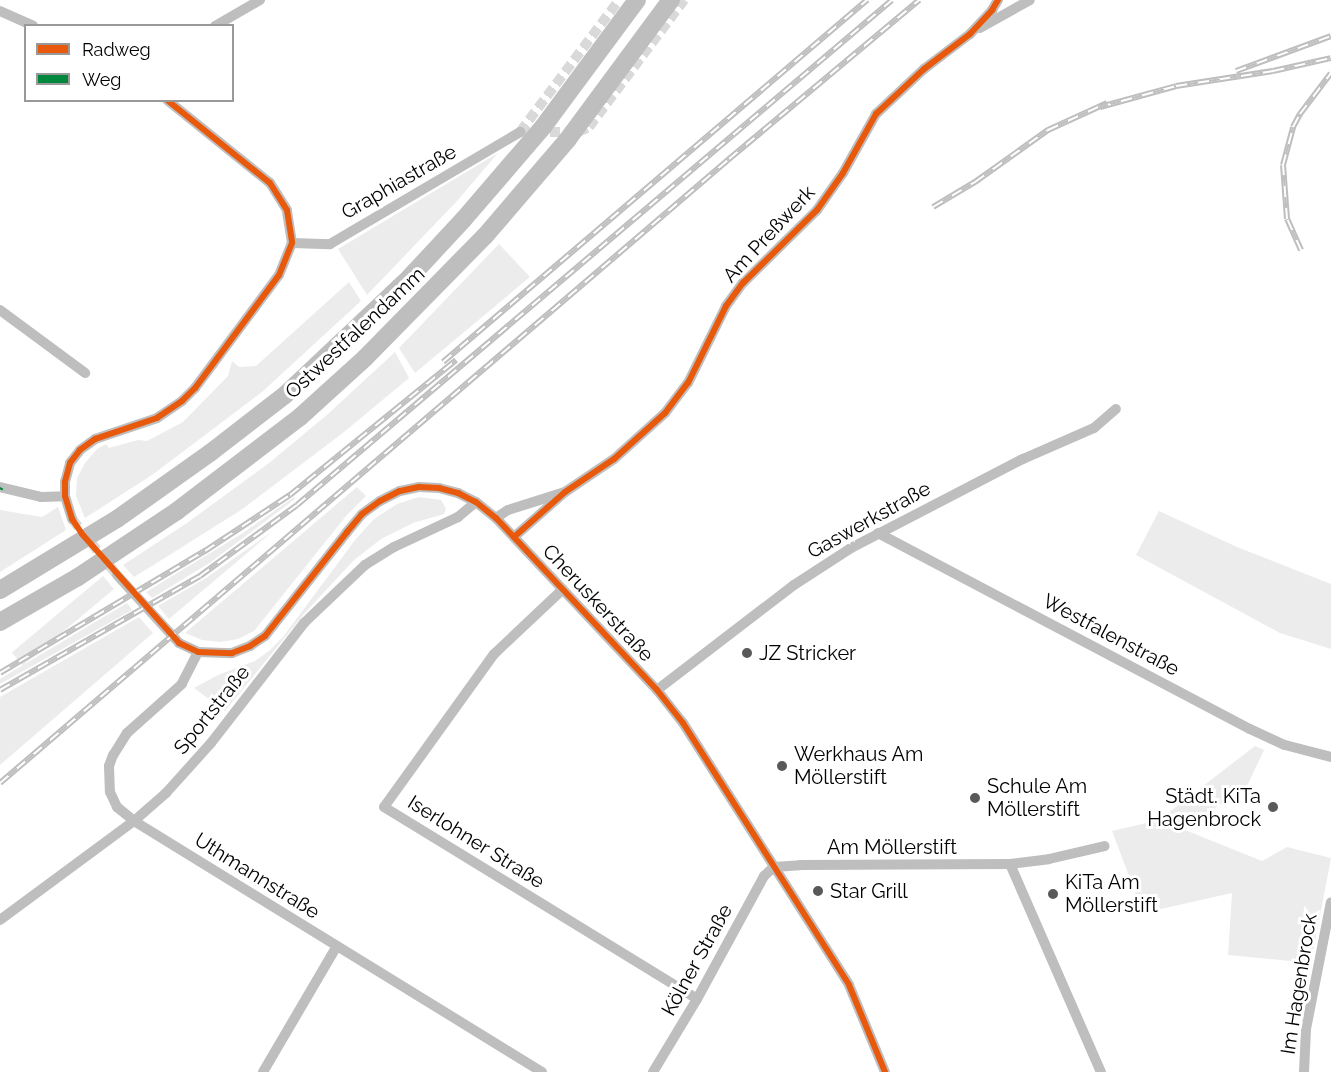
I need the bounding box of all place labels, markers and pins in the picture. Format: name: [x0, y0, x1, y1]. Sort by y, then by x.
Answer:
place label: JZ Stricker: [759, 641, 856, 665]
marker: JZ Stricker: [740, 646, 754, 660]
place label: Werkhaus Am Möllerstift: [794, 742, 924, 789]
marker: Werkhaus Am Möllerstift: [775, 759, 789, 773]
place label: Schule Am Möllerstift: [987, 774, 1088, 821]
place label: Städt. KiTa Hagenbrock: [1147, 784, 1261, 831]
marker: Schule Am Möllerstift: [968, 791, 982, 805]
marker: Städt. KiTa Hagenbrock: [1266, 800, 1280, 814]
place label: KiTa Am Möllerstift: [1065, 870, 1158, 917]
place label: Star Grill: [830, 879, 908, 903]
marker: Star Grill: [811, 884, 825, 898]
marker: KiTa Am Möllerstift: [1046, 887, 1060, 901]

